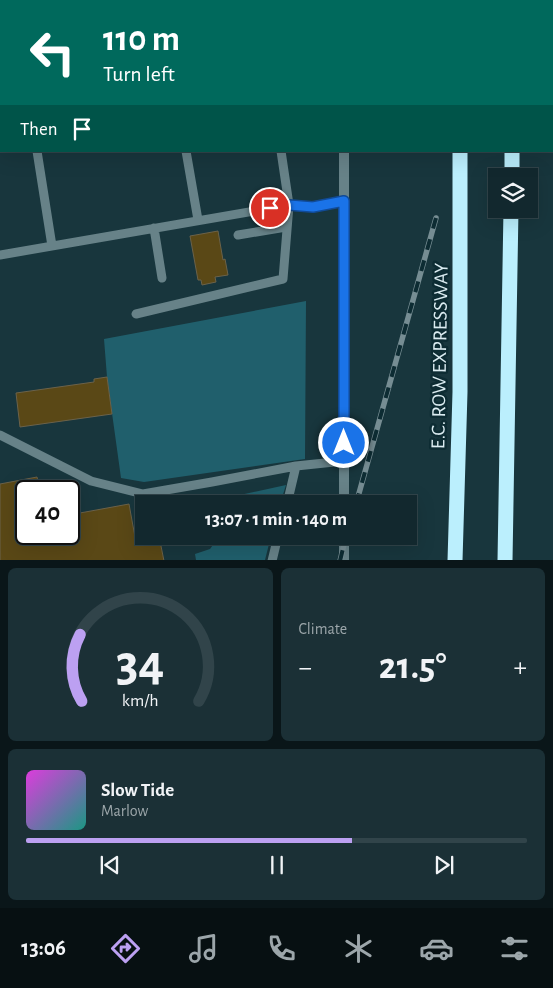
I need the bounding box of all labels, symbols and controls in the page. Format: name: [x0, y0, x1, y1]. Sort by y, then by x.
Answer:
icon: left: [20, 20, 85, 85]
text: 110 m: [103, 22, 180, 57]
text: Turn left: [103, 63, 175, 85]
icon: arrive: [68, 115, 96, 143]
text: Then: [20, 120, 58, 139]
map controls: [488, 168, 538, 218]
button: layers: [488, 168, 538, 218]
pin: [249, 187, 291, 229]
icon: arrive: [256, 194, 284, 222]
street label: E.C. ROW EXPRESSWAY: [428, 262, 452, 449]
position arrow: [317, 416, 369, 468]
speed limit sign: 40: [15, 480, 80, 545]
text: 13:07 · 1 min · 140 m: [205, 510, 347, 529]
text: Climate: [299, 621, 347, 637]
text: 34: [116, 638, 165, 690]
text: 21.5°: [379, 648, 447, 686]
text: −: [299, 654, 312, 682]
text: +: [514, 654, 527, 682]
text: km/h: [122, 692, 159, 710]
text: Slow Tide: [101, 781, 174, 800]
text: Marlow: [101, 803, 148, 819]
icon: previous: [96, 851, 124, 879]
icon: pause: [263, 851, 291, 879]
icon: next: [430, 851, 458, 879]
icon: directions: [108, 931, 143, 966]
icon: music: [186, 931, 221, 966]
icon: phone: [264, 931, 299, 966]
icon: climate: [341, 931, 376, 966]
icon: car: [419, 931, 454, 966]
icon: filters: [497, 931, 532, 966]
text: 13:06: [21, 937, 66, 959]

